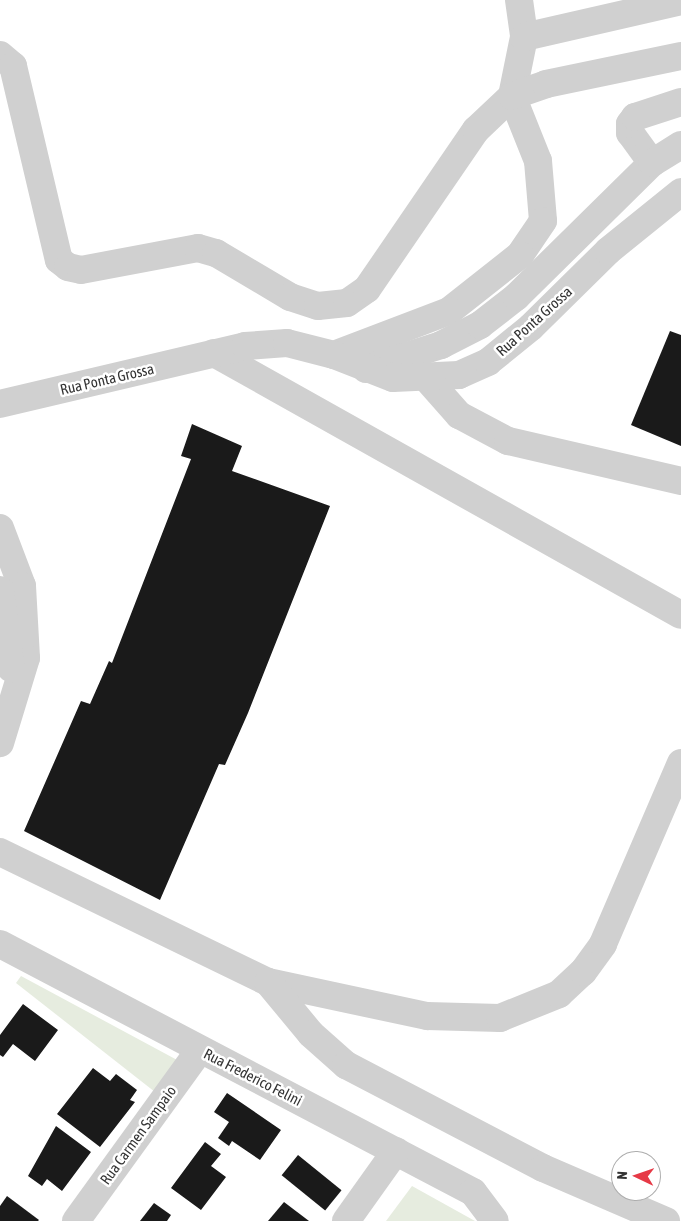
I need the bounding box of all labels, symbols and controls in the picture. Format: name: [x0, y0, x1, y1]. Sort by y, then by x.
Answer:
street label: Rua Ponta Grossa: [492, 282, 576, 360]
street label: Rua Ponta Grossa: [58, 359, 156, 399]
street label: Rua Frederico Felini: [201, 1045, 305, 1109]
street label: Rua Carmen Sampaio: [96, 1082, 180, 1188]
north arrow: [611, 1151, 661, 1201]
text: N: [614, 1171, 630, 1180]

